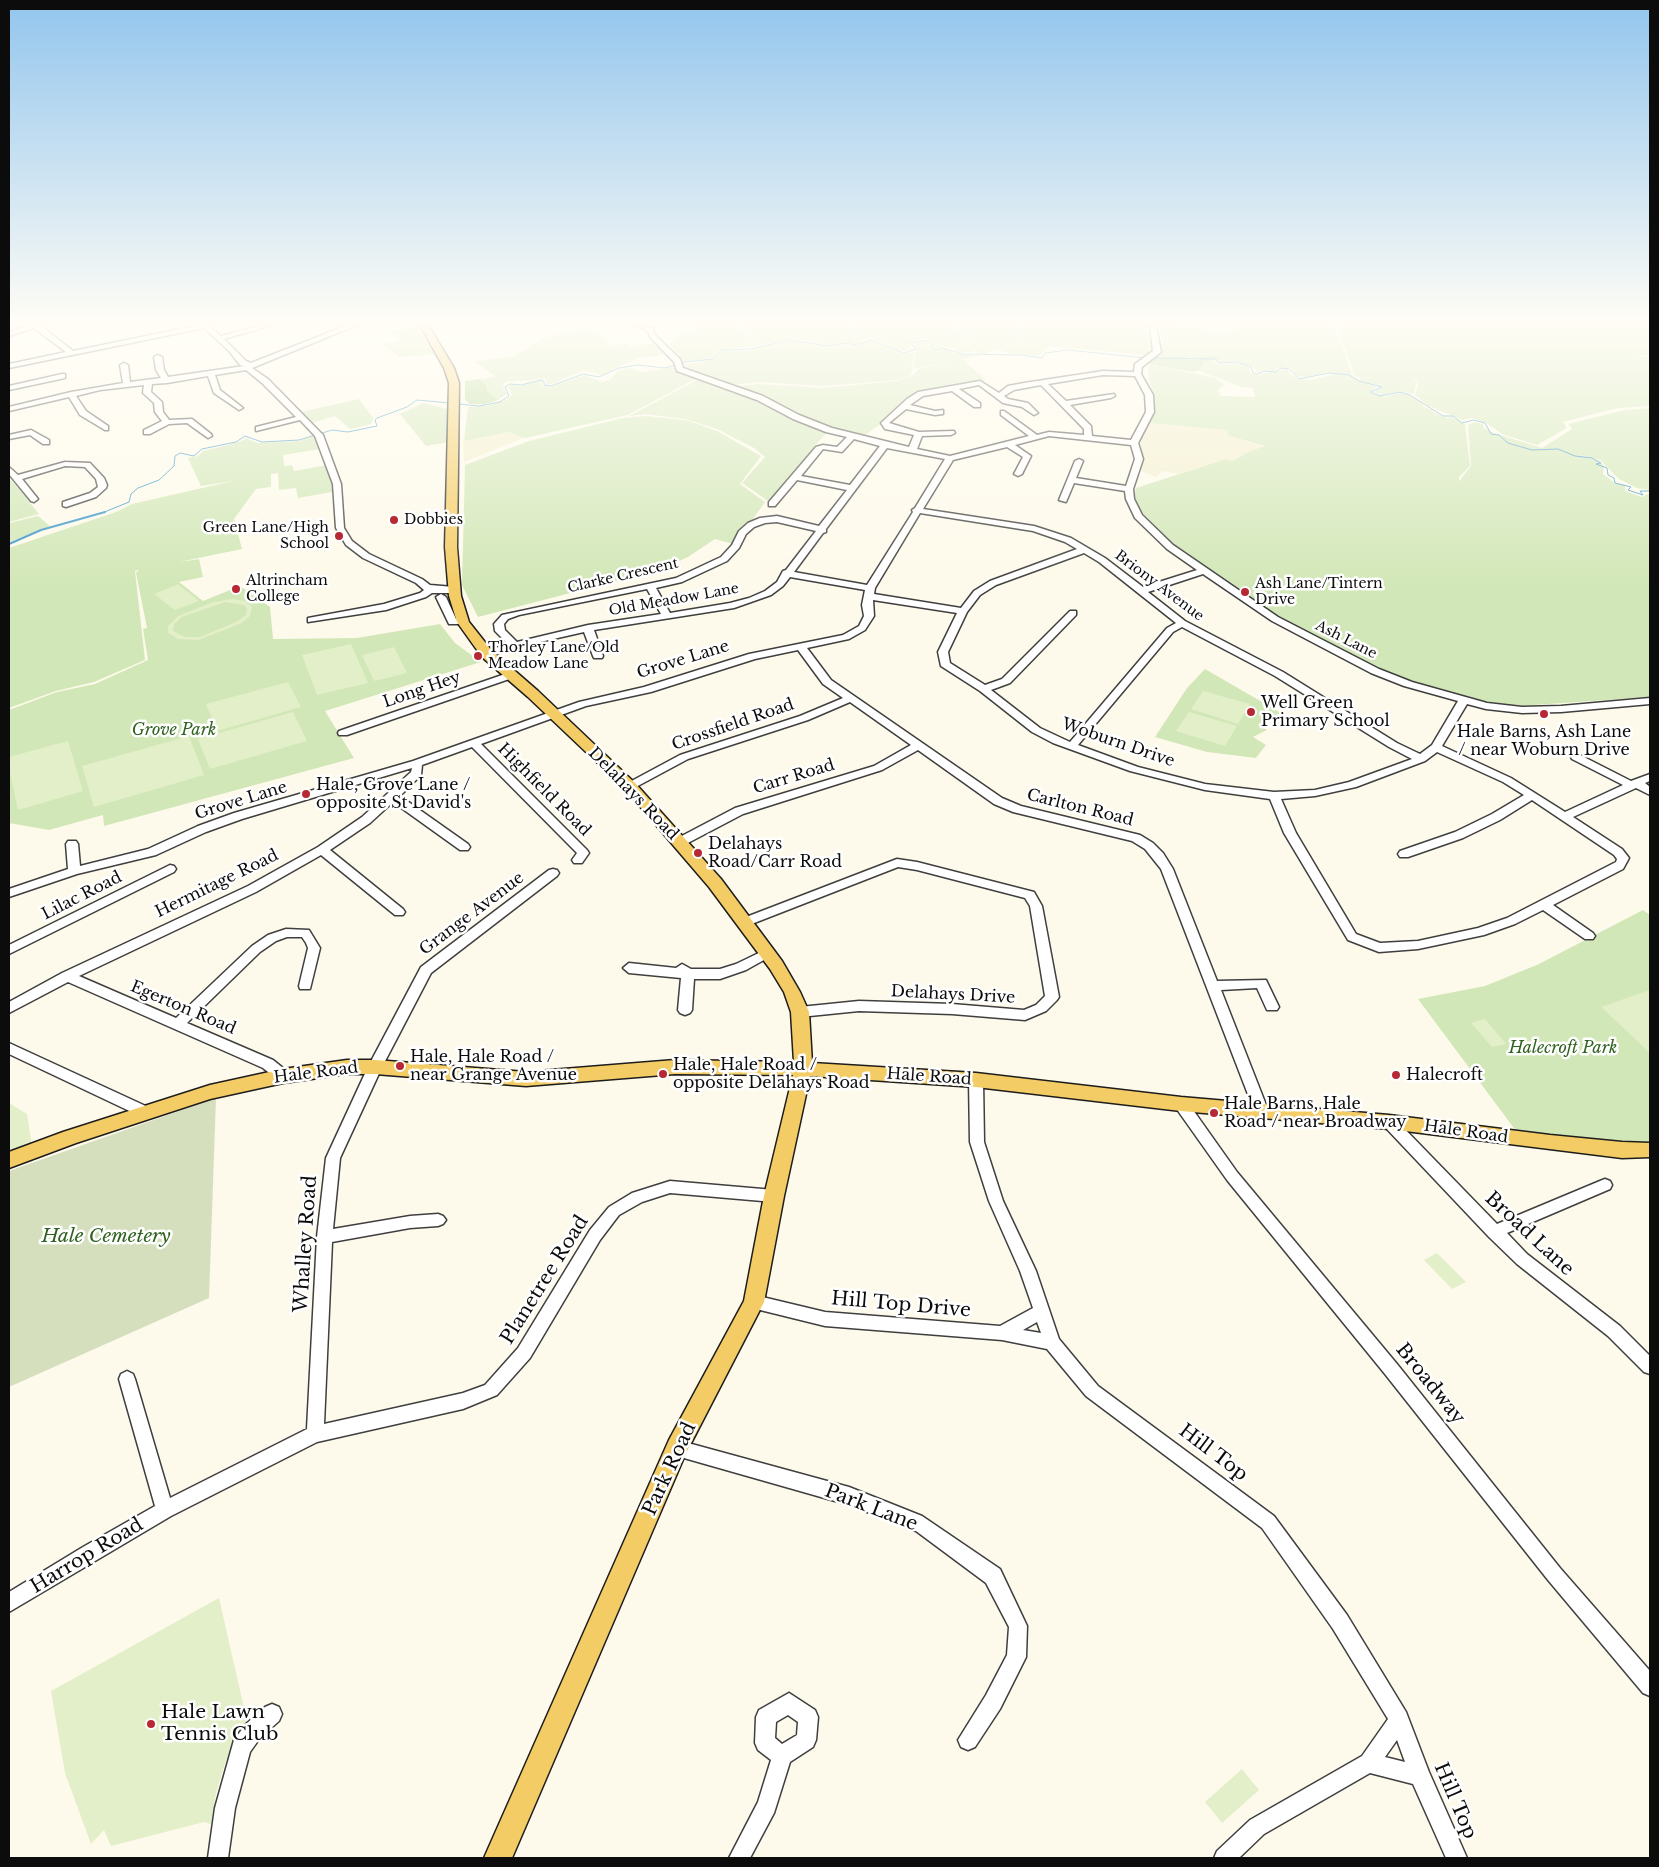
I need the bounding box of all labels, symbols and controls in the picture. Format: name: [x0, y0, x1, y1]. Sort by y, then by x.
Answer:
place label: Dobbies: [404, 512, 463, 528]
marker: Dobbies: [388, 514, 400, 526]
place label: Green Lane/High School: [203, 520, 329, 552]
marker: Green Lane/High School: [333, 530, 345, 542]
street label: Briony Avenue: [1111, 547, 1207, 625]
street label: Clarke Crescent: [566, 555, 680, 597]
place label: Altrincham College: [246, 573, 328, 606]
place label: Ash Lane/Tintern Drive: [1255, 576, 1383, 608]
street label: Old Meadow Lane: [608, 580, 740, 620]
marker: Altrincham College: [230, 583, 242, 595]
marker: Ash Lane/Tintern Drive: [1239, 586, 1251, 598]
street label: Ash Lane: [1313, 617, 1379, 663]
street label: Grove Lane: [635, 637, 731, 683]
place label: Thorley Lane/Old Meadow Lane: [488, 640, 619, 672]
marker: Thorley Lane/Old Meadow Lane: [472, 650, 484, 662]
street label: Long Hey: [381, 668, 463, 712]
place label: Well Green Primary School: [1261, 693, 1390, 731]
street label: Crossfield Road: [669, 695, 797, 755]
marker: Well Green Primary School: [1245, 706, 1257, 718]
marker: Hale Barns, Ash Lane / near Woburn Drive: [1538, 708, 1550, 720]
street label: Woburn Drive: [1059, 715, 1177, 771]
park label: Grove Park: [132, 720, 216, 740]
place label: Hale Barns, Ash Lane / near Woburn Drive: [1457, 722, 1631, 760]
street label: Highfield Road: [494, 740, 594, 840]
street label: Delahays Road: [584, 744, 682, 844]
street label: Carr Road: [751, 756, 837, 798]
place label: Hale, Grove Lane / opposite St David's: [316, 775, 471, 813]
street label: Grove Lane: [193, 778, 289, 824]
street label: Carlton Road: [1025, 785, 1135, 831]
marker: Hale, Grove Lane / opposite St David's: [300, 788, 312, 800]
place label: Delahays Road/Carr Road: [708, 834, 842, 872]
street label: Hermitage Road: [152, 846, 282, 922]
marker: Delahays Road/Carr Road: [692, 847, 704, 859]
street label: Lilac Road: [39, 868, 125, 924]
street label: Grange Avenue: [416, 869, 528, 959]
street label: Egerton Road: [127, 977, 239, 1039]
street label: Delahays Drive: [890, 982, 1016, 1008]
park label: Halecroft Park: [1509, 1038, 1617, 1058]
place label: Hale, Hale Road / near Grange Avenue: [410, 1047, 577, 1085]
place label: Hale, Hale Road / opposite Delahays Road: [673, 1055, 870, 1093]
street label: Hale Road: [273, 1058, 359, 1088]
marker: Hale, Hale Road / near Grange Avenue: [394, 1060, 406, 1072]
street label: Hale Road: [886, 1064, 972, 1090]
place label: Halecroft: [1406, 1065, 1483, 1085]
marker: Hale, Hale Road / opposite Delahays Road: [657, 1068, 669, 1080]
marker: Halecroft: [1390, 1069, 1402, 1081]
place label: Hale Barns, Hale Road / near Broadway: [1224, 1094, 1406, 1132]
marker: Hale Barns, Hale Road / near Broadway: [1208, 1107, 1220, 1119]
street label: Hale Road: [1422, 1117, 1510, 1147]
street label: Whalley Road: [290, 1175, 322, 1313]
street label: Broad Lane: [1480, 1187, 1578, 1281]
street label: Planetree Road: [496, 1211, 594, 1349]
park label: Hale Cemetery: [41, 1226, 171, 1248]
street label: Hill Top Drive: [830, 1288, 972, 1322]
street label: Broadway: [1391, 1339, 1469, 1429]
street label: Park Road: [639, 1419, 701, 1519]
street label: Hill Top: [1174, 1420, 1252, 1486]
street label: Park Lane: [821, 1480, 921, 1536]
street label: Harrop Road: [27, 1513, 147, 1599]
place label: Hale Lawn Tennis Club: [161, 1702, 278, 1746]
marker: Hale Lawn Tennis Club: [145, 1718, 157, 1730]
street label: Hill Top: [1429, 1760, 1481, 1842]

